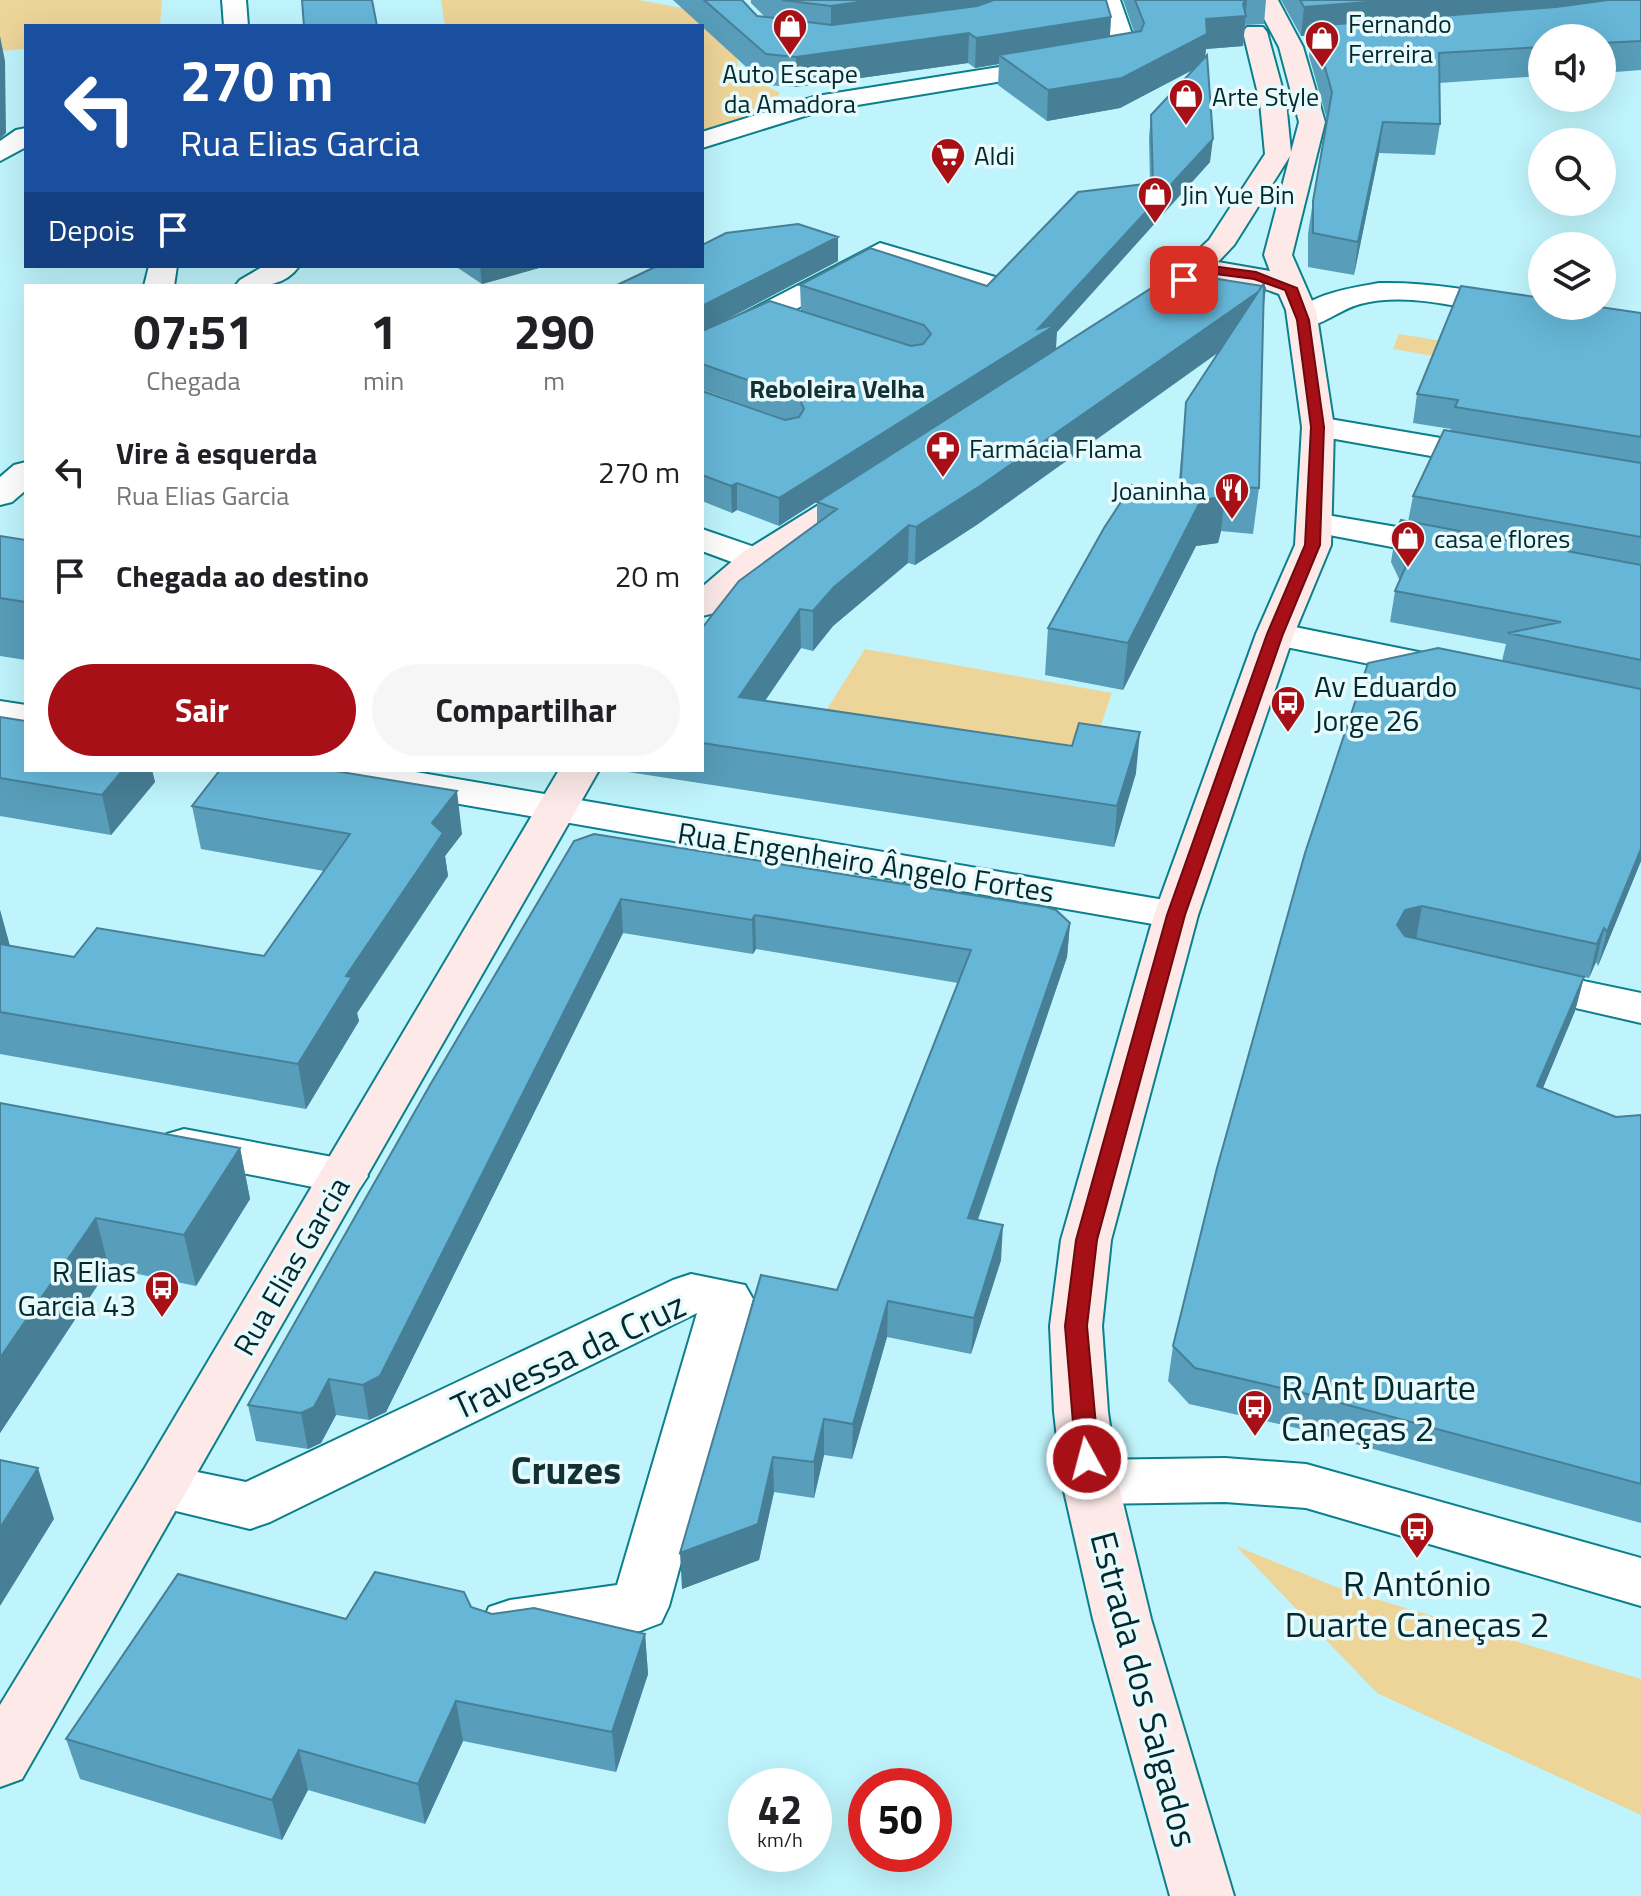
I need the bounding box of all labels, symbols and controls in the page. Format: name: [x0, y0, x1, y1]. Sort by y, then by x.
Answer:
place label: Fernando Ferreira: [1348, 4, 1452, 73]
shop icon: Auto Escape da Amadora: [771, 7, 809, 57]
shop icon: Fernando Ferreira: [1303, 19, 1341, 69]
map controls: [1528, 24, 1616, 320]
button: sound: [1528, 24, 1616, 112]
text: 270 m: [180, 38, 333, 123]
place label: Auto Escape da Amadora: [722, 54, 858, 123]
icon: left: [48, 56, 152, 160]
shop icon: Arte Style: [1167, 77, 1205, 127]
place label: Arte Style: [1212, 77, 1319, 116]
text: Rua Elias Garcia: [180, 115, 420, 170]
button: search: [1528, 128, 1616, 216]
supermarket icon: Aldi: [929, 136, 967, 186]
place label: Aldi: [974, 136, 1015, 175]
shop icon: Jin Yue Bin: [1136, 175, 1174, 225]
place label: Jin Yue Bin: [1181, 175, 1295, 214]
text: Depois: [48, 207, 135, 253]
icon: arrive: [151, 208, 195, 252]
button: layers: [1528, 232, 1616, 320]
pin: [1150, 246, 1218, 314]
icon: arrive: [1162, 258, 1206, 302]
text: 07:51: [134, 295, 253, 368]
text: 1: [370, 295, 397, 368]
text: 290: [514, 295, 594, 368]
text: Chegada: [146, 361, 241, 400]
text: min: [363, 361, 404, 400]
text: m: [543, 361, 565, 400]
district label: Reboleira Velha: [749, 369, 925, 408]
pharmacy icon: Farmácia Flama: [924, 429, 962, 479]
place label: Farmácia Flama: [969, 429, 1142, 468]
text: Vire à esquerda: [116, 430, 317, 476]
text: 270 m: [598, 449, 680, 495]
icon: left: [48, 450, 92, 494]
place label: Joaninha: [1111, 471, 1206, 510]
restaurant icon: Joaninha: [1213, 471, 1251, 521]
text: Rua Elias Garcia: [116, 476, 289, 515]
shop icon: casa e flores: [1389, 519, 1427, 569]
place label: casa e flores: [1434, 519, 1570, 558]
text: Chegada ao destino: [116, 553, 369, 599]
text: 20 m: [615, 553, 680, 599]
icon: arrive: [48, 554, 92, 598]
place label: Av Eduardo Jorge 26: [1314, 663, 1457, 743]
button: Sair: [48, 664, 356, 756]
button: Compartilhar: [372, 664, 680, 756]
bus stop icon: Av Eduardo Jorge 26: [1269, 684, 1307, 734]
street label: Rua Engenheiro Ângelo Fortes: [674, 810, 1058, 914]
street label: Rua Elias Garcia: [221, 1168, 361, 1364]
place label: R Elias Garcia 43: [18, 1248, 136, 1328]
bus stop icon: R Elias Garcia 43: [143, 1269, 181, 1319]
street label: Travessa da Cruz: [442, 1277, 694, 1433]
place label: R Ant Duarte Caneças 2: [1281, 1359, 1476, 1455]
bus stop icon: R Ant Duarte Caneças 2: [1236, 1388, 1274, 1438]
position arrow: [1045, 1417, 1129, 1501]
district label: Cruzes: [511, 1441, 621, 1499]
bus stop icon: R António Duarte Caneças 2: [1398, 1510, 1436, 1560]
street label: Estrada dos Salgados: [1076, 1525, 1214, 1853]
place label: R António Duarte Caneças 2: [1284, 1555, 1550, 1651]
speed limit sign: 50: [848, 1768, 952, 1872]
text: 42: [758, 1779, 802, 1840]
text: km/h: [757, 1824, 803, 1855]

